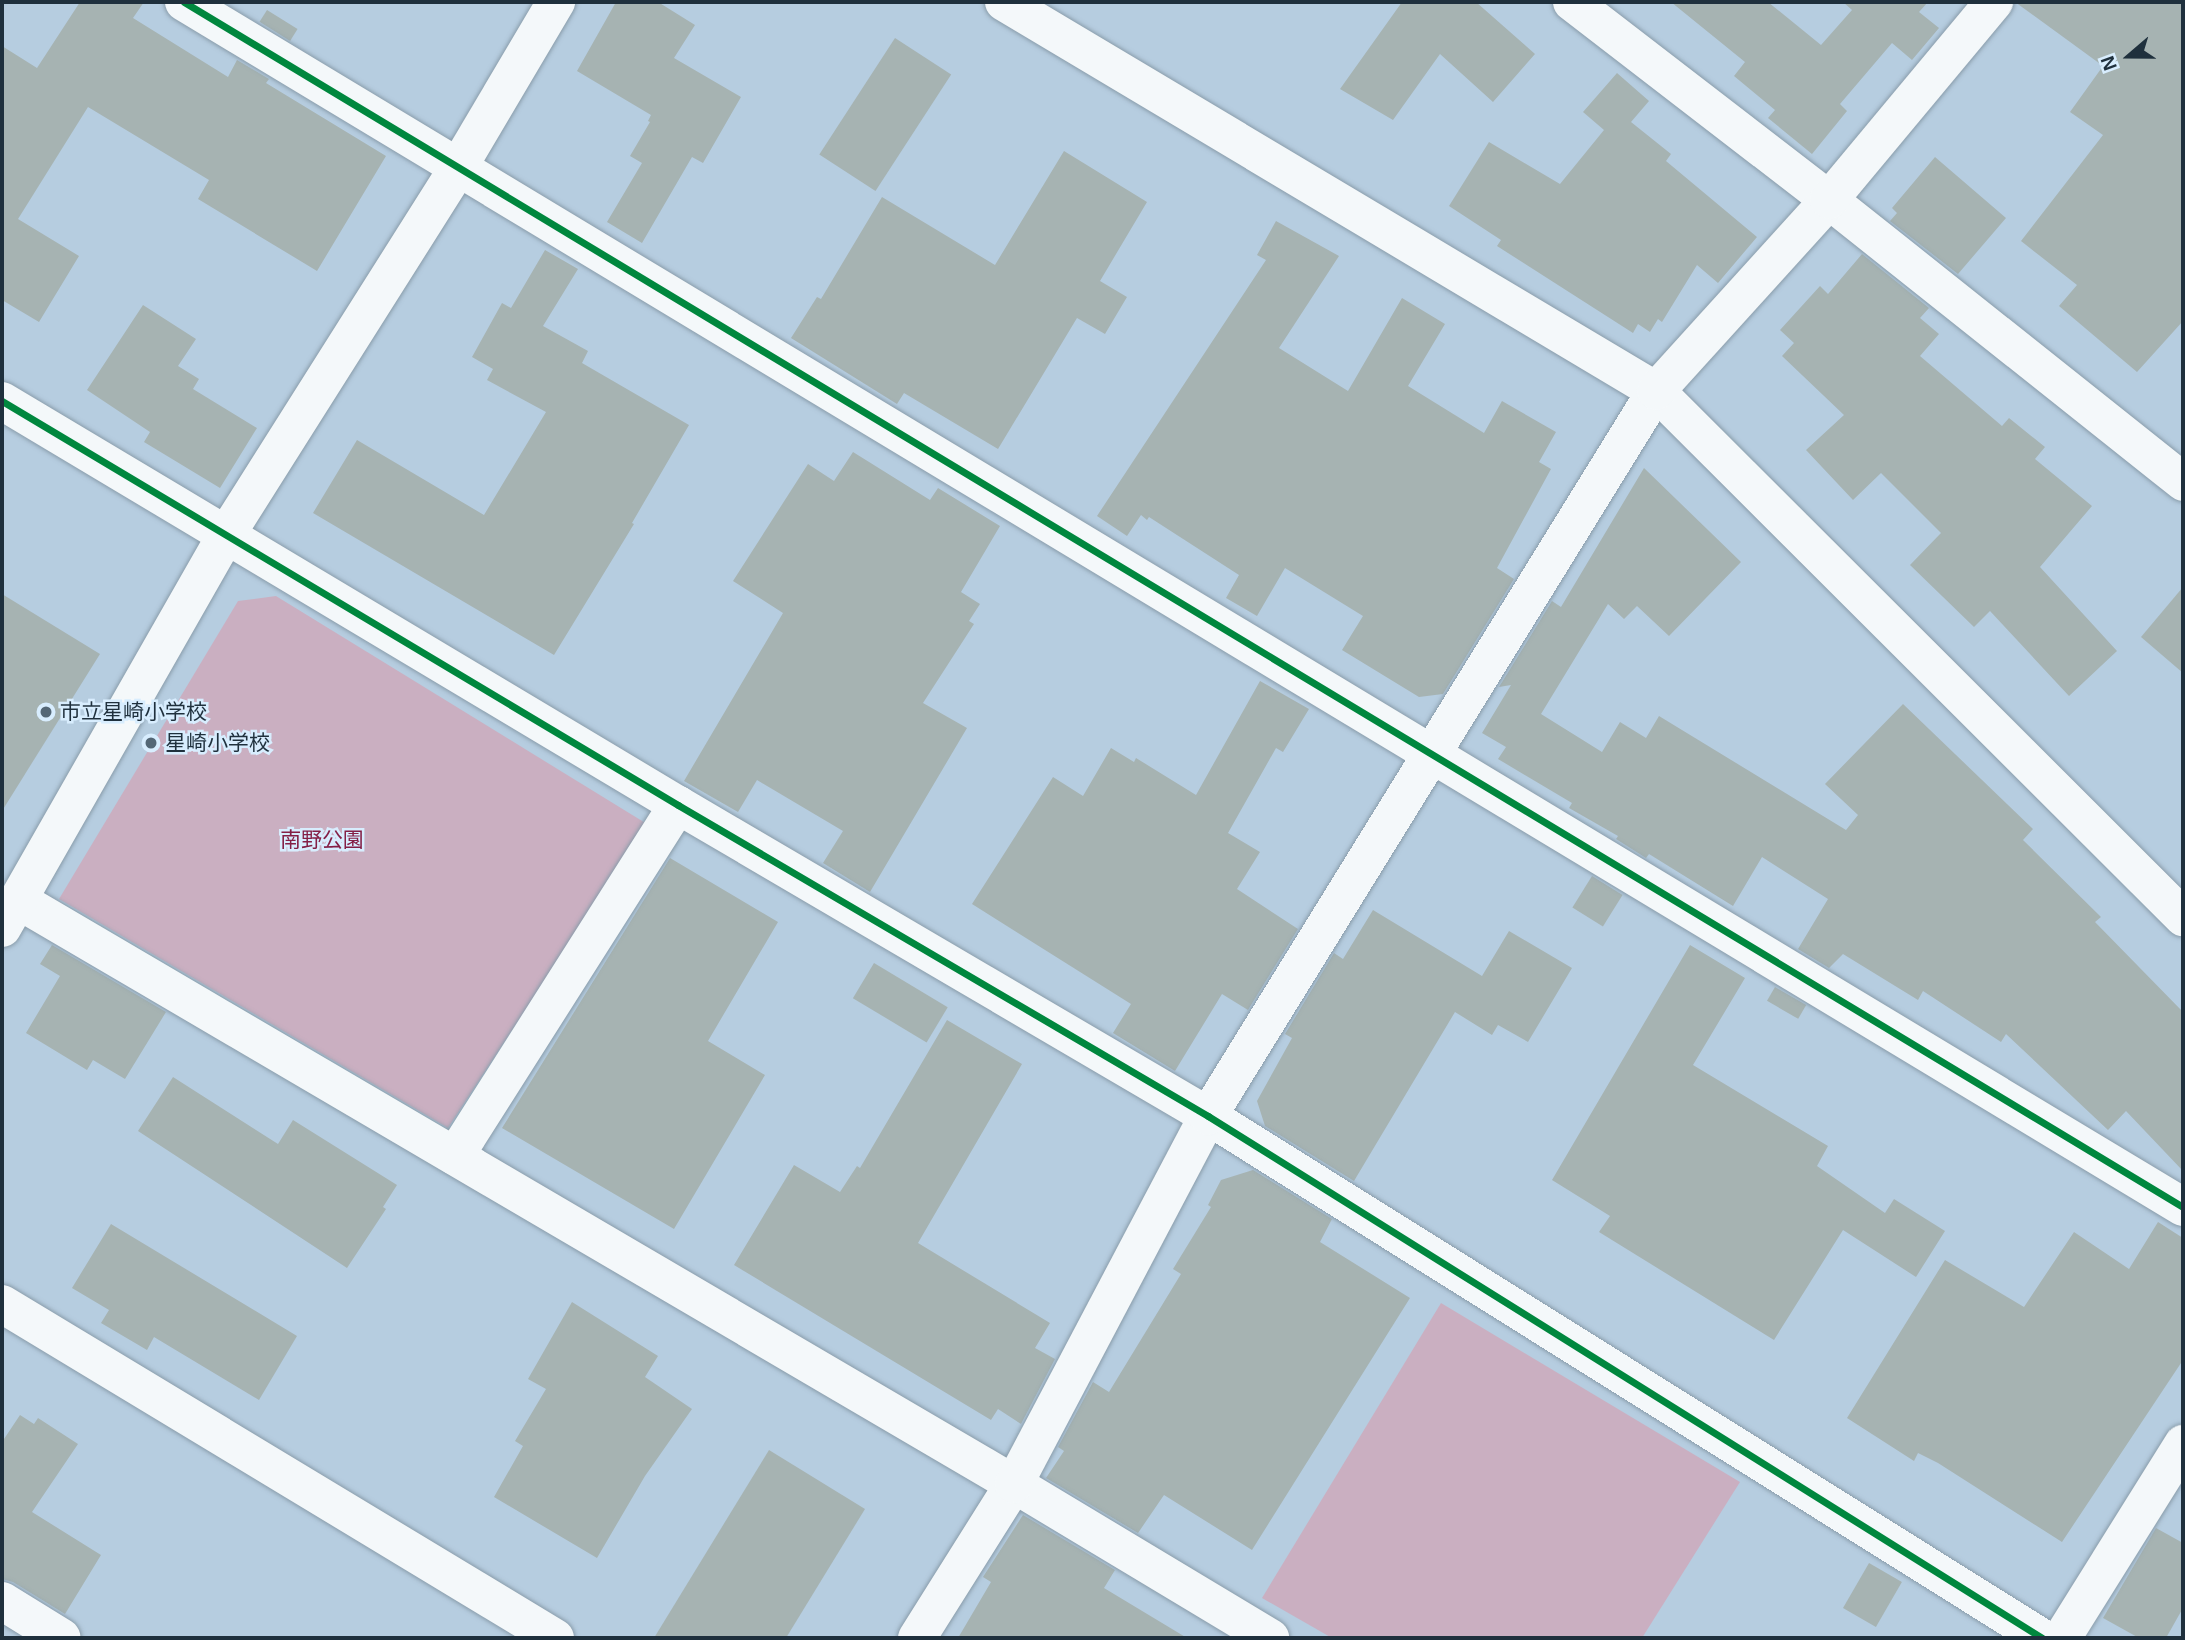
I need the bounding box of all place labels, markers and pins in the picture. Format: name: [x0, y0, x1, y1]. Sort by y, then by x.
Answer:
place label: 市立星崎小学校: [60, 699, 207, 725]
marker: 市立星崎小学校: [38, 704, 54, 720]
place label: 星崎小学校: [165, 730, 270, 756]
marker: 星崎小学校: [143, 735, 159, 751]

